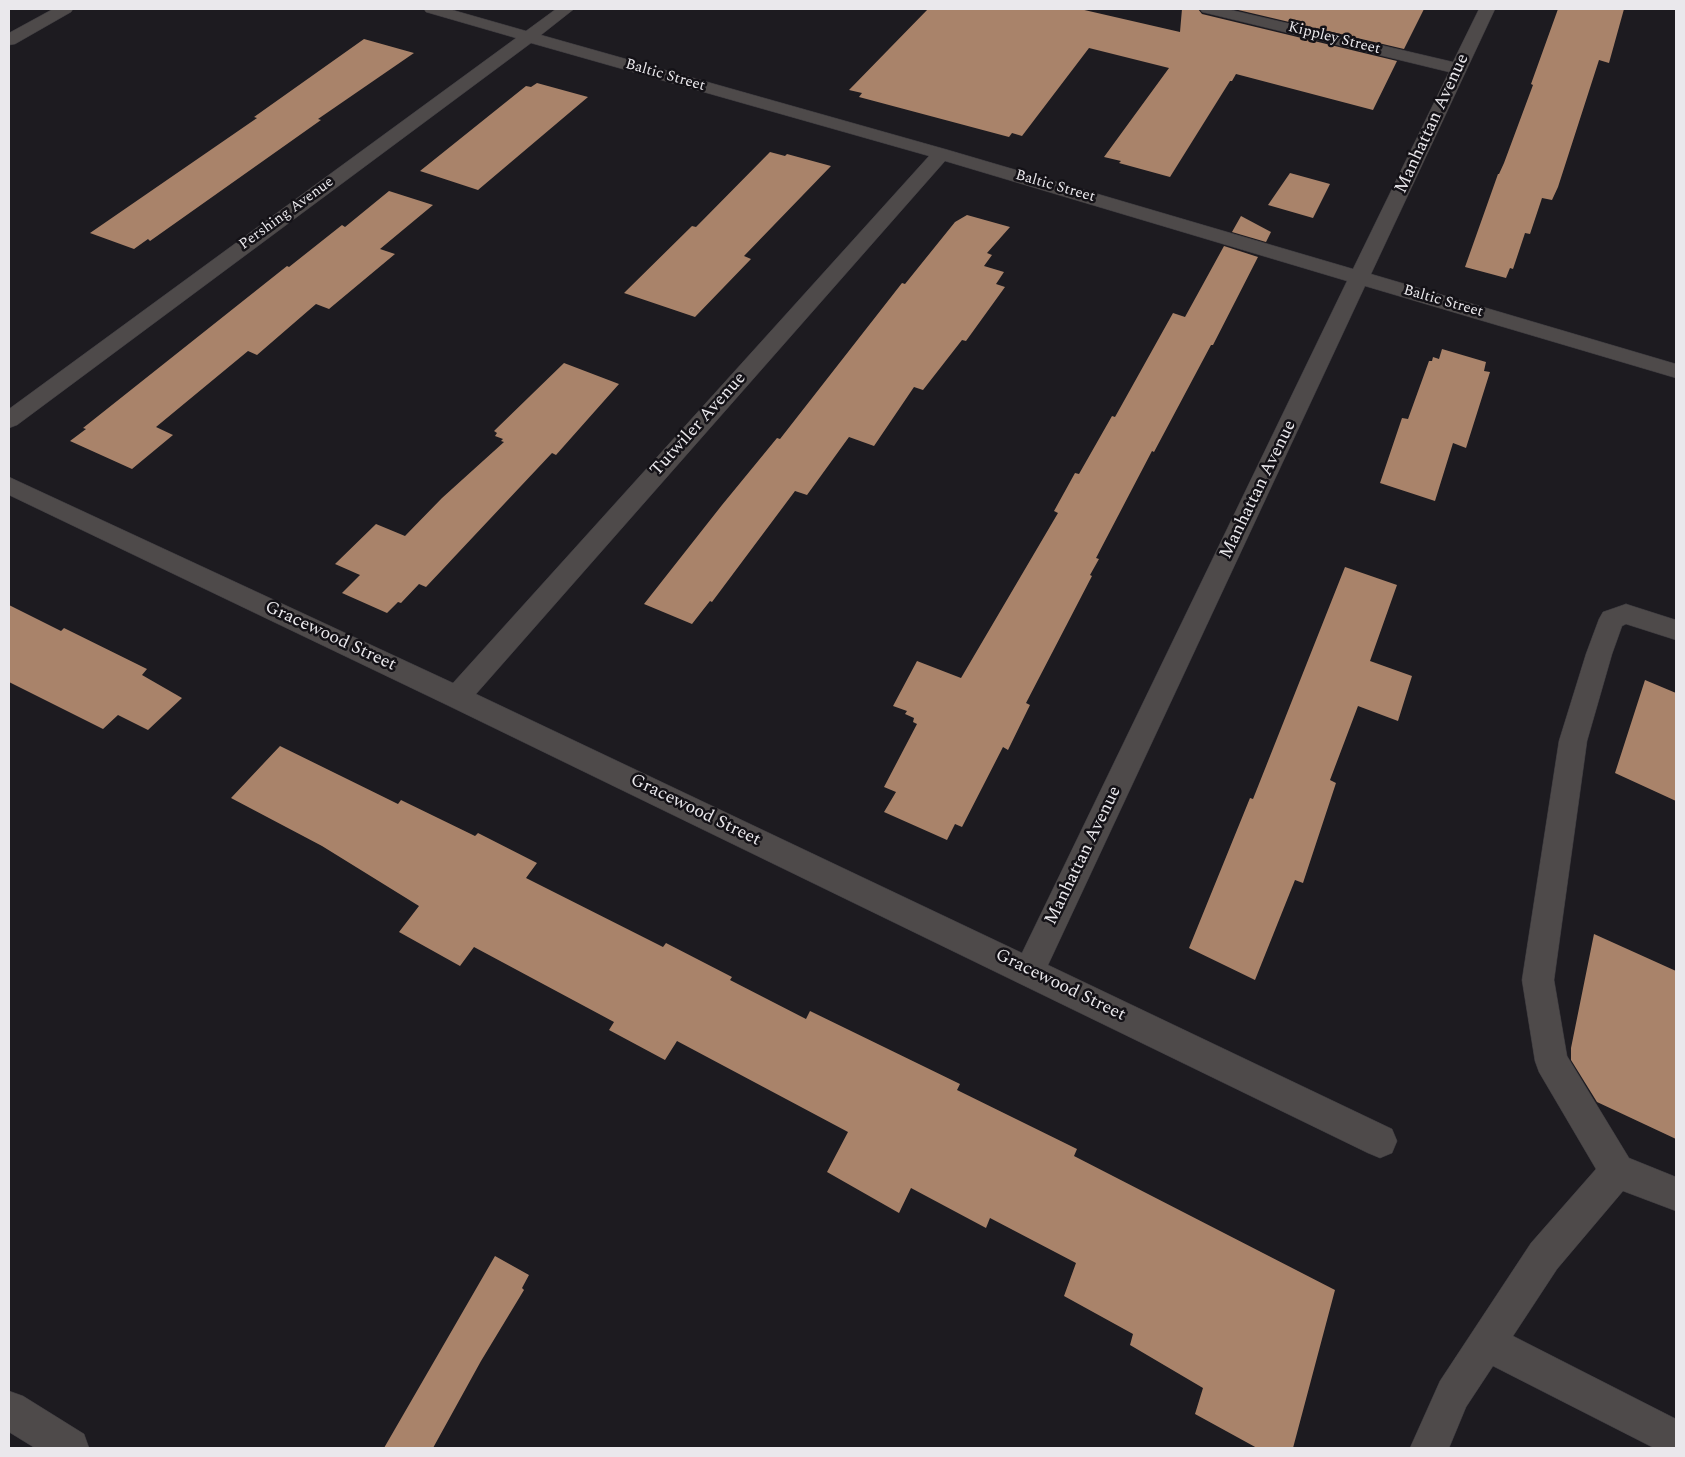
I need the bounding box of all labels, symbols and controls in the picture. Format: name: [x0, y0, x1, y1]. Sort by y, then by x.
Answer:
street label: Kippley Street: [1286, 19, 1382, 59]
street label: Manhattan Avenue: [1391, 51, 1475, 197]
street label: Baltic Street: [623, 56, 707, 96]
street label: Baltic Street: [1013, 167, 1097, 207]
street label: Pershing Avenue: [236, 174, 338, 254]
street label: Baltic Street: [1401, 282, 1485, 322]
street label: Tutwiler Avenue: [647, 368, 751, 482]
street label: Manhattan Avenue: [1216, 417, 1302, 563]
street label: Gracewood Street: [261, 597, 399, 677]
street label: Gracewood Street: [626, 770, 764, 852]
street label: Manhattan Avenue: [1041, 783, 1127, 929]
street label: Gracewood Street: [991, 945, 1129, 1027]

